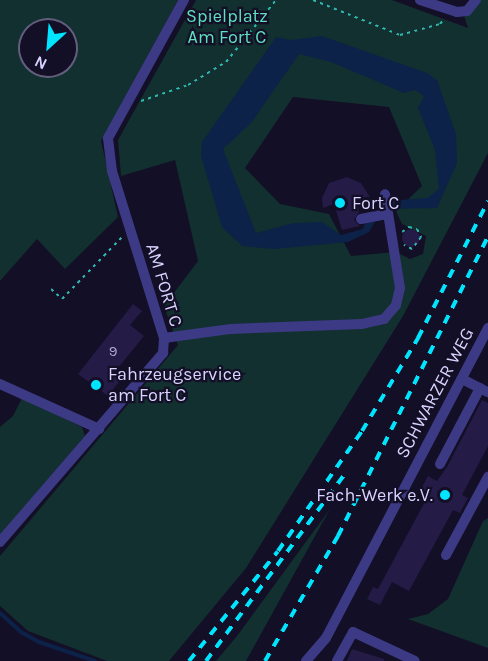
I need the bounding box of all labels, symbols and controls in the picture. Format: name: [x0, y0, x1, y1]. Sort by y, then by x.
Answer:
park label: Spielplatz Am Fort C: [186, 6, 268, 48]
north arrow: [18, 18, 78, 78]
text: N: [31, 52, 50, 74]
place label: Fort C: [352, 192, 399, 214]
marker: Fort C: [333, 196, 347, 210]
street label: AM FORT C: [141, 241, 187, 329]
street label: SCHWARZER WEG: [391, 324, 479, 462]
house number: 9: [109, 343, 117, 361]
place label: Fahrzeugservice am Fort C: [108, 364, 241, 406]
marker: Fahrzeugservice am Fort C: [89, 378, 103, 392]
place label: Fach-Werk e.V.: [316, 484, 433, 506]
marker: Fach-Werk e.V.: [438, 488, 452, 502]

